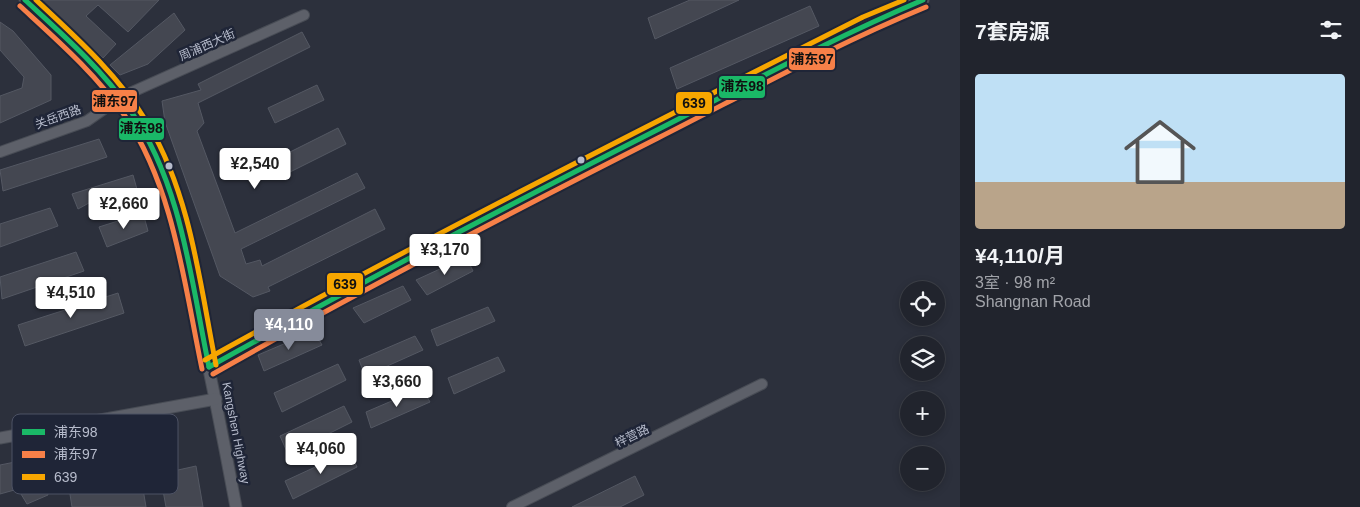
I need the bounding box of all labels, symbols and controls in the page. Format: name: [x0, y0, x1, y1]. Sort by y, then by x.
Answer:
icon: filters: [1317, 16, 1345, 44]
text: 7套房源: [975, 20, 1050, 43]
street label: 周浦西大街: [177, 26, 237, 64]
line badge: 浦东97: [788, 47, 836, 71]
text: 浦东97: [790, 51, 834, 67]
line badge: 浦东98: [718, 75, 766, 99]
text: 浦东98: [720, 78, 764, 94]
line badge: 浦东97: [91, 89, 138, 113]
line badge: 639: [675, 91, 713, 115]
text: 浦东97: [92, 93, 136, 109]
text: 639: [682, 95, 706, 111]
street label: 关岳西路: [33, 102, 83, 132]
icon: home: [1115, 107, 1205, 197]
line badge: 浦东98: [118, 117, 165, 141]
text: 浦东98: [119, 120, 163, 136]
pin: ¥2,540: [214, 148, 296, 190]
text: ¥2,540: [231, 155, 279, 172]
unlabelled marker: [576, 155, 586, 165]
unlabelled marker: [164, 161, 174, 171]
pin: ¥2,660: [83, 188, 165, 230]
text: ¥2,660: [100, 195, 148, 212]
pin: ¥3,170: [404, 234, 486, 276]
text: ¥3,170: [421, 241, 469, 258]
text: ¥4,110/月: [975, 244, 1065, 267]
line badge: 639: [326, 272, 364, 296]
text: 3室 · 98 m²: [975, 274, 1055, 291]
pin: ¥4,510: [30, 276, 112, 319]
text: 639: [333, 276, 357, 292]
map controls: [900, 281, 945, 491]
button: locate: [900, 281, 945, 326]
text: ¥4,510: [47, 284, 95, 301]
text: Shangnan Road: [975, 293, 1091, 310]
pin: ¥4,110: [248, 308, 330, 351]
text: ¥4,110: [265, 316, 313, 333]
button: layers: [900, 336, 945, 381]
pin: ¥3,660: [356, 366, 438, 408]
text: ¥3,660: [373, 373, 421, 390]
street label: Kangshen Highway: [219, 381, 253, 485]
button: +: [900, 391, 945, 436]
legend: [12, 414, 178, 494]
street label: 梓营路: [613, 422, 651, 450]
text: 浦东98: [54, 424, 98, 440]
pin: ¥4,060: [280, 432, 362, 475]
text: ¥4,060: [297, 440, 345, 457]
text: 浦东97: [54, 446, 98, 462]
button: −: [900, 446, 945, 491]
text: 639: [54, 469, 78, 485]

